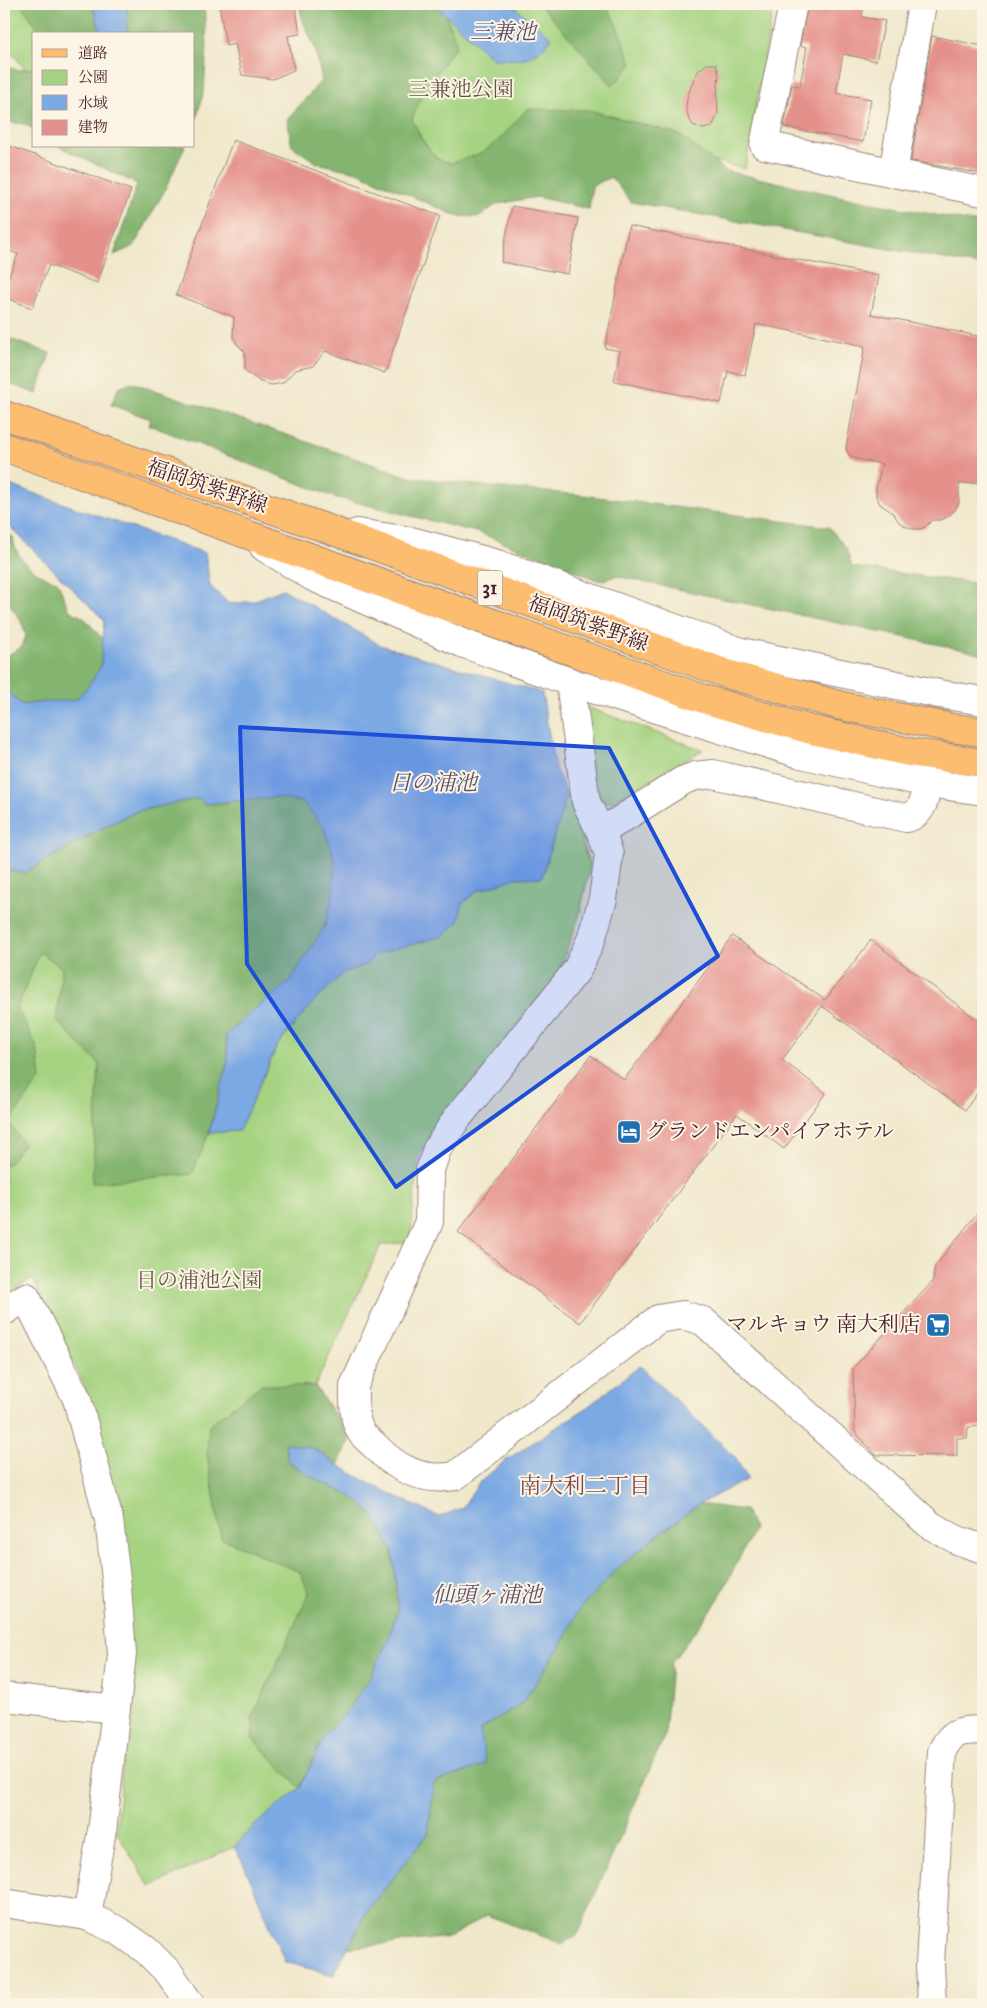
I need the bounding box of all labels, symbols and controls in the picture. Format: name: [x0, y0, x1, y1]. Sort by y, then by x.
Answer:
water label: 三兼池: [470, 19, 539, 46]
legend: [32, 32, 195, 148]
text: 道路: [78, 44, 108, 63]
text: 公園: [78, 68, 108, 87]
park label: 三兼池公園: [409, 77, 514, 103]
text: 水域: [78, 94, 108, 113]
text: 建物: [78, 118, 108, 137]
street label: 福岡筑紫野線: [143, 454, 271, 520]
road number: 31: [478, 570, 502, 606]
street label: 福岡筑紫野線: [524, 590, 652, 658]
water label: 日の浦池: [389, 770, 480, 797]
hotel icon: グランドエンパイアホテル: [616, 1119, 642, 1145]
place label: グランドエンパイアホテル: [646, 1119, 894, 1145]
park label: 日の浦池公園: [136, 1268, 262, 1294]
place label: マルキョウ 南大利店: [726, 1312, 920, 1338]
supermarket icon: マルキョウ 南大利店: [925, 1312, 951, 1338]
district label: 南大利二丁目: [519, 1473, 651, 1500]
water label: 仙頭ヶ浦池: [432, 1582, 545, 1609]

